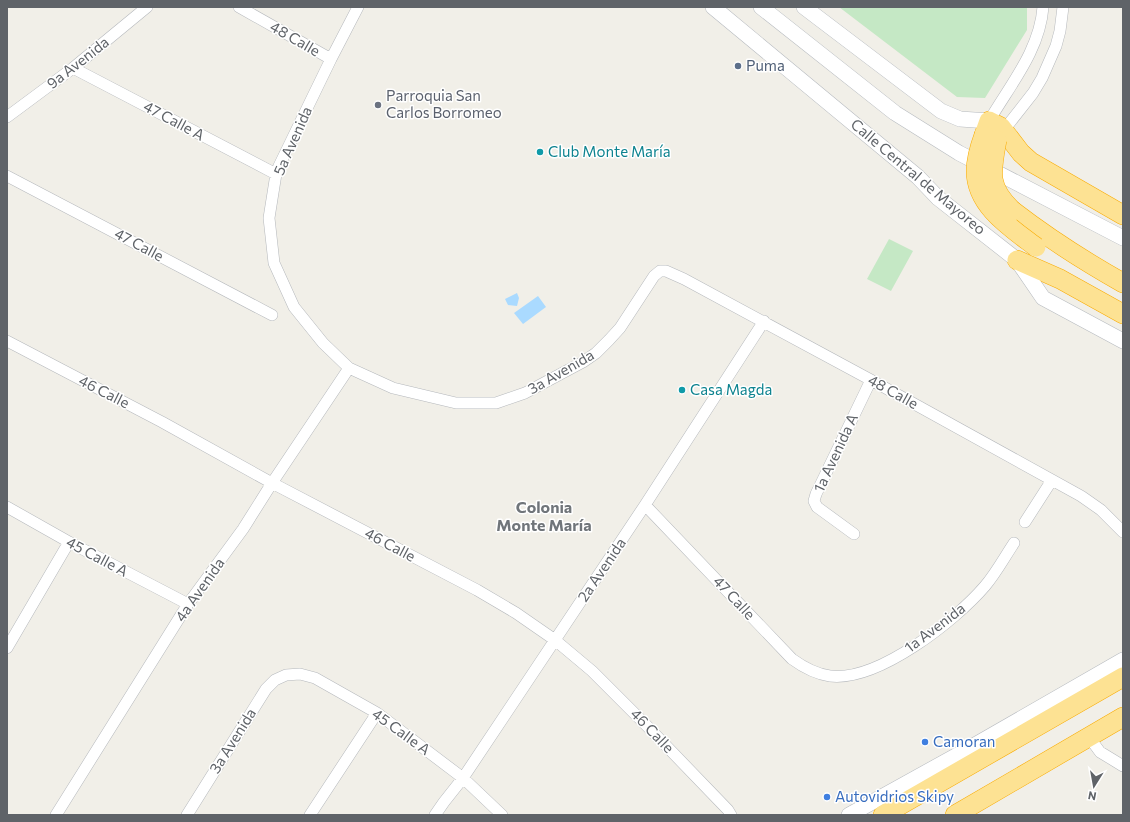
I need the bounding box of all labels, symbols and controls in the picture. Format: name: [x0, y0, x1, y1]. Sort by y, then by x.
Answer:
street label: 48 Calle: [267, 17, 324, 60]
street label: 9a Avenida: [43, 32, 112, 92]
place label: Puma: [746, 56, 785, 74]
marker: Puma: [733, 61, 743, 71]
place label: Parroquia San Carlos Borromeo: [386, 86, 502, 121]
street label: 47 Calle A: [141, 97, 208, 144]
marker: Parroquia San Carlos Borromeo: [373, 100, 383, 110]
street label: 5a Avenida: [269, 103, 315, 178]
street label: Calle Central de Mayoreo: [848, 115, 990, 238]
place label: Club Monte María: [548, 142, 671, 160]
marker: Club Monte María: [535, 147, 545, 157]
street label: 47 Calle: [112, 224, 167, 265]
street label: 3a Avenida: [524, 345, 597, 397]
street label: 48 Calle: [865, 370, 922, 412]
street label: 46 Calle: [76, 371, 133, 412]
place label: Casa Magda: [690, 380, 772, 398]
marker: Casa Magda: [677, 385, 687, 395]
street label: 1a Avenida A: [809, 411, 861, 495]
district label: Colonia Monte María: [496, 497, 592, 534]
street label: 46 Calle: [362, 523, 419, 565]
street label: 45 Calle A: [63, 532, 131, 580]
street label: 2a Avenida: [573, 534, 629, 605]
street label: 4a Avenida: [171, 554, 228, 625]
street label: 47 Calle: [710, 572, 759, 623]
street label: 1a Avenida: [901, 599, 968, 656]
street label: 45 Calle A: [369, 704, 434, 758]
street label: 46 Calle: [627, 704, 678, 756]
street label: 3a Avenida: [205, 705, 259, 776]
place label: Camoran: [933, 732, 995, 750]
marker: Camoran: [920, 737, 930, 747]
north arrow: [1074, 766, 1114, 806]
place label: Autovidrios Skipy: [835, 787, 954, 805]
text: N: [1087, 789, 1097, 803]
marker: Autovidrios Skipy: [822, 792, 832, 802]

